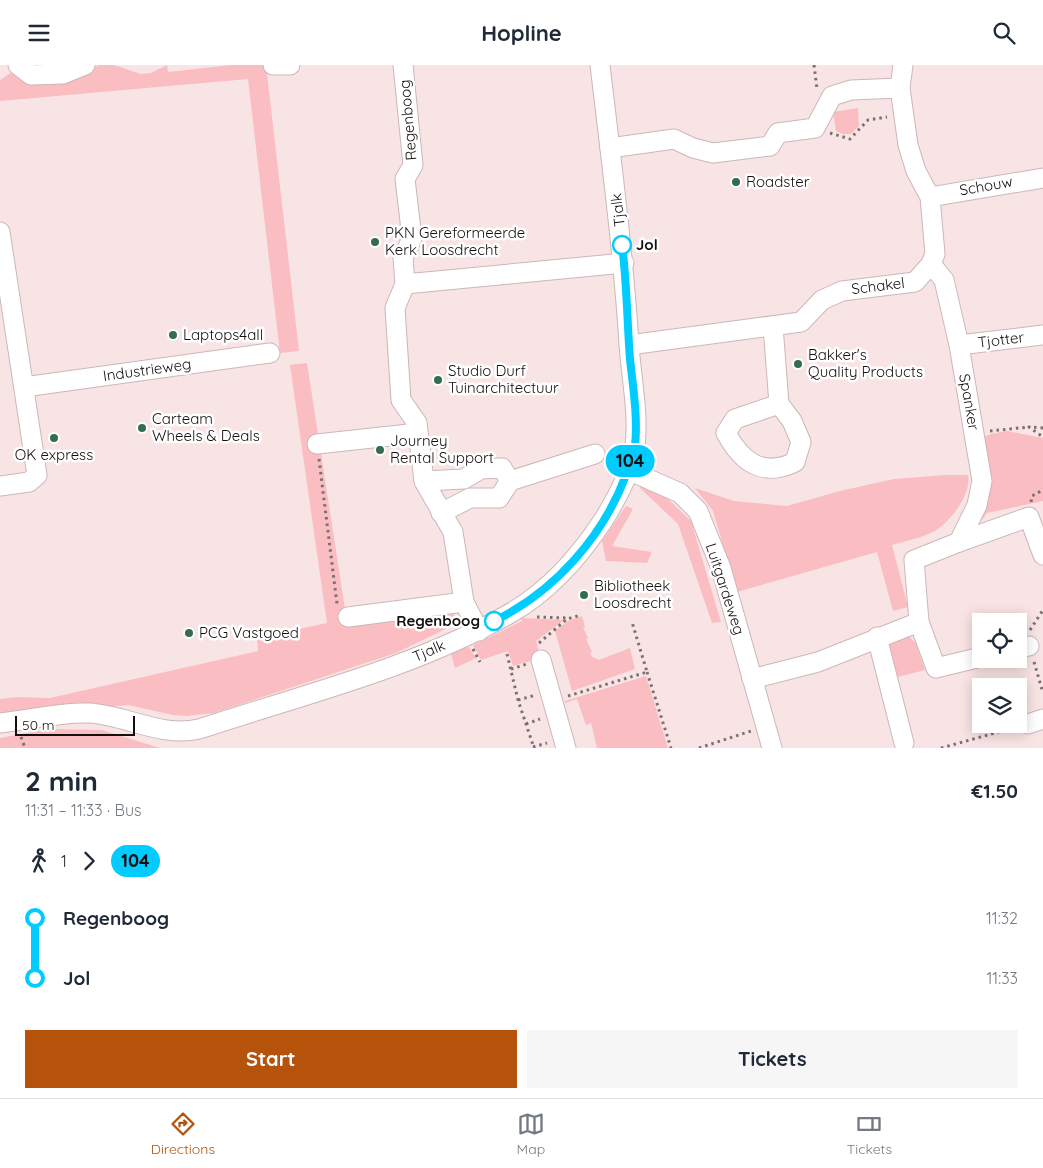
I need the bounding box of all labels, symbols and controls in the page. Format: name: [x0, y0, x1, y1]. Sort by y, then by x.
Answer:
icon: menu: [25, 19, 53, 47]
text: Hopline: [481, 19, 562, 47]
icon: search: [990, 19, 1018, 47]
street label: Regenboog: [395, 79, 421, 161]
street label: Schouw: [958, 171, 1014, 200]
place label: Roadster: [746, 172, 810, 191]
marker: Roadster: [730, 176, 742, 188]
street label: Tjalk: [606, 192, 629, 228]
place label: PKN Gereformeerde Kerk Loosdrecht: [385, 223, 525, 259]
marker: Jol: [612, 235, 632, 255]
place label: Jol: [636, 235, 658, 254]
marker: PKN Gereformeerde Kerk Loosdrecht: [369, 236, 381, 248]
street label: Schakel: [850, 273, 906, 298]
place label: Laptops4all: [183, 325, 263, 344]
street label: Tjotter: [977, 327, 1025, 352]
marker: Laptops4all: [167, 329, 179, 341]
place label: Bakker's Quality Products: [808, 345, 923, 381]
street label: Industrieweg: [102, 354, 192, 385]
marker: Bakker's Quality Products: [792, 358, 804, 370]
place label: Studio Durf Tuinarchitectuur: [448, 361, 559, 397]
street label: Spanker: [955, 372, 984, 432]
marker: Studio Durf Tuinarchitectuur: [432, 374, 444, 386]
place label: Carteam Wheels & Deals: [152, 409, 260, 445]
marker: Carteam Wheels & Deals: [136, 422, 148, 434]
place label: Journey Rental Support: [390, 431, 494, 467]
marker: OK express: [48, 432, 60, 444]
marker: Journey Rental Support: [374, 444, 386, 456]
place label: OK express: [15, 445, 93, 464]
line badge: 104: [601, 445, 659, 477]
text: 104: [616, 449, 644, 472]
street label: Luitgardeweg: [702, 541, 749, 637]
place label: Bibliotheek Loosdrecht: [594, 576, 672, 612]
marker: Bibliotheek Loosdrecht: [578, 589, 590, 601]
place label: Regenboog: [396, 611, 480, 630]
marker: Regenboog: [484, 611, 504, 631]
map controls: [972, 613, 1027, 733]
button: locate: [972, 613, 1027, 668]
place label: PCG Vastgoed: [199, 623, 299, 642]
marker: PCG Vastgoed: [183, 627, 195, 639]
street label: Tjalk: [410, 635, 448, 666]
button: layers: [972, 678, 1027, 733]
scale bar: [15, 713, 135, 736]
text: 50 m: [22, 716, 55, 734]
text: 2 min: [25, 763, 98, 798]
text: €1.50: [971, 779, 1018, 803]
text: 11:31 – 11:33 · Bus: [25, 800, 142, 820]
icon: walk: [25, 847, 53, 875]
icon: forward: [75, 847, 103, 875]
text: 104: [121, 849, 150, 872]
text: 1: [61, 851, 67, 871]
text: Regenboog: [63, 906, 169, 930]
text: 11:32: [986, 908, 1018, 928]
text: Jol: [63, 966, 90, 990]
text: 11:33: [986, 968, 1018, 988]
button: Start: [25, 1030, 517, 1088]
button: Tickets: [527, 1030, 1018, 1088]
tab: Directions: [151, 1110, 215, 1158]
tab: Map: [517, 1110, 545, 1158]
tab: Tickets: [847, 1110, 892, 1158]

